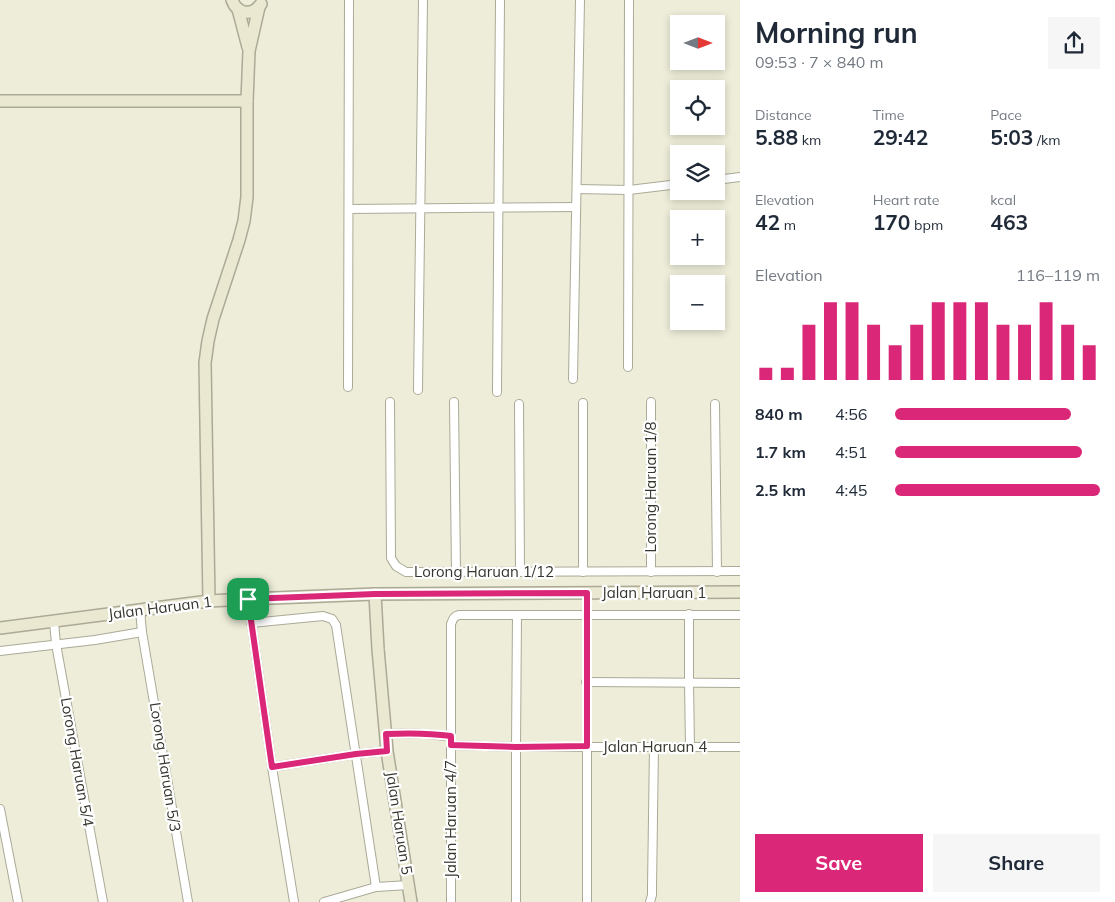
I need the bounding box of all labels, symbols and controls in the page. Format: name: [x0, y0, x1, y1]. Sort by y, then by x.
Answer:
north arrow: [670, 15, 725, 70]
map controls: [670, 15, 725, 330]
text: Morning run: [755, 15, 918, 50]
button: share: [1048, 17, 1100, 69]
text: 09:53 · 7 × 840 m: [755, 52, 884, 72]
button: locate: [670, 80, 725, 135]
text: Distance: [755, 106, 812, 124]
text: Time: [873, 106, 904, 124]
text: Pace: [990, 106, 1022, 124]
text: 5.88: [755, 124, 798, 150]
text: 29:42: [873, 124, 928, 150]
text: 5:03: [990, 124, 1033, 150]
text: km: [798, 131, 821, 149]
text: /km: [1033, 131, 1060, 149]
button: layers: [670, 145, 725, 200]
text: Elevation: [755, 191, 814, 209]
text: Heart rate: [873, 191, 939, 209]
text: kcal: [990, 191, 1016, 209]
text: 42: [755, 209, 780, 235]
text: 170: [873, 209, 910, 235]
text: 463: [990, 209, 1028, 235]
button: +: [670, 210, 725, 265]
text: m: [780, 216, 796, 234]
text: bpm: [910, 216, 943, 234]
text: Elevation: [755, 265, 823, 285]
text: 116–119 m: [1016, 265, 1100, 285]
button: −: [670, 275, 725, 330]
text: 840 m: [755, 404, 803, 424]
text: 4:56: [835, 404, 867, 424]
street label: Lorong Haruan 1/8: [641, 422, 660, 552]
text: 1.7 km: [755, 442, 806, 462]
text: 4:51: [835, 442, 867, 462]
text: 2.5 km: [755, 480, 806, 500]
text: 4:45: [835, 480, 867, 500]
street label: Lorong Haruan 1/12: [414, 562, 554, 581]
pin: [227, 578, 269, 620]
street label: Jalan Haruan 1: [602, 583, 706, 602]
icon: arrive: [234, 585, 262, 613]
street label: Jalan Haruan 1: [107, 592, 213, 623]
street label: Lorong Haruan 5/4: [57, 696, 98, 828]
street label: Lorong Haruan 5/3: [146, 701, 185, 833]
street label: Jalan Haruan 4: [603, 737, 707, 756]
street label: Jalan Haruan 4/7: [441, 760, 460, 878]
street label: Jalan Haruan 5: [382, 770, 417, 876]
button: Save: [755, 834, 923, 892]
button: Share: [933, 834, 1100, 892]

